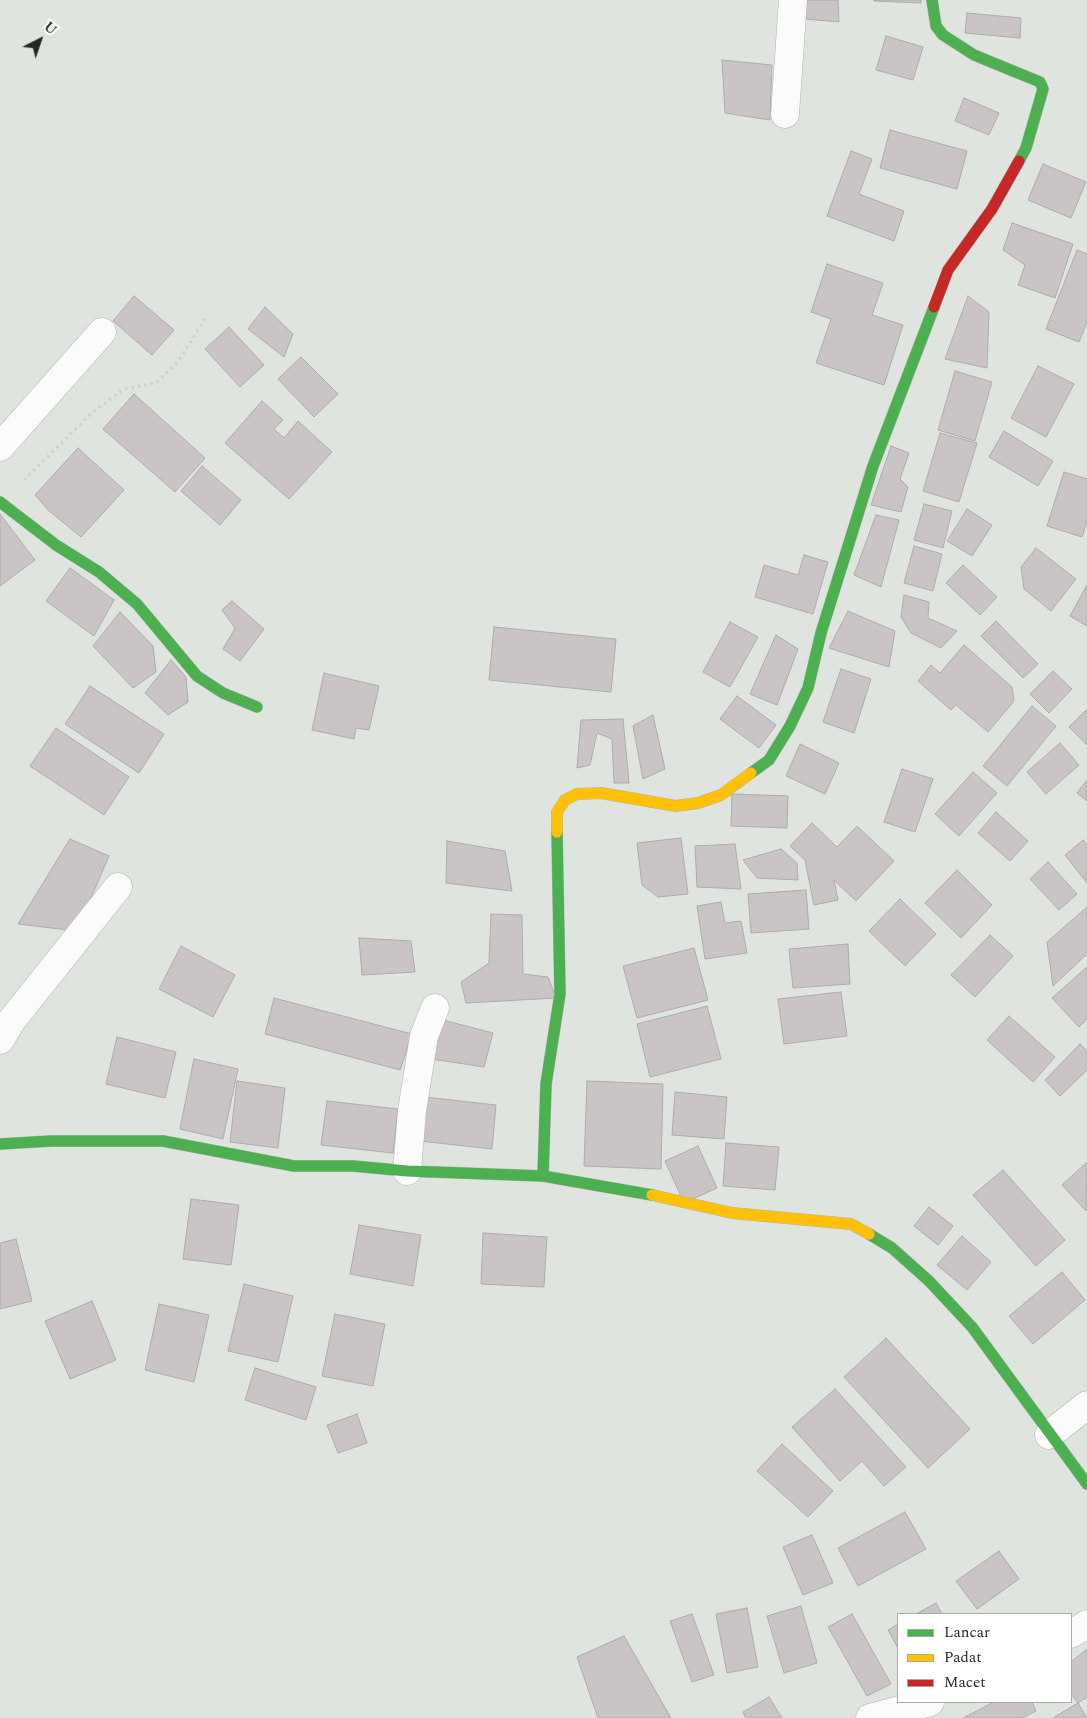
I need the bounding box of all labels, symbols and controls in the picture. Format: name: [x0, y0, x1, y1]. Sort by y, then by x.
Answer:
north arrow: [15, 15, 65, 65]
text: U: [39, 17, 61, 40]
legend: [897, 1613, 1072, 1703]
text: Lancar: [944, 1621, 990, 1644]
text: Padat: [944, 1646, 982, 1669]
text: Macet: [944, 1671, 985, 1694]

